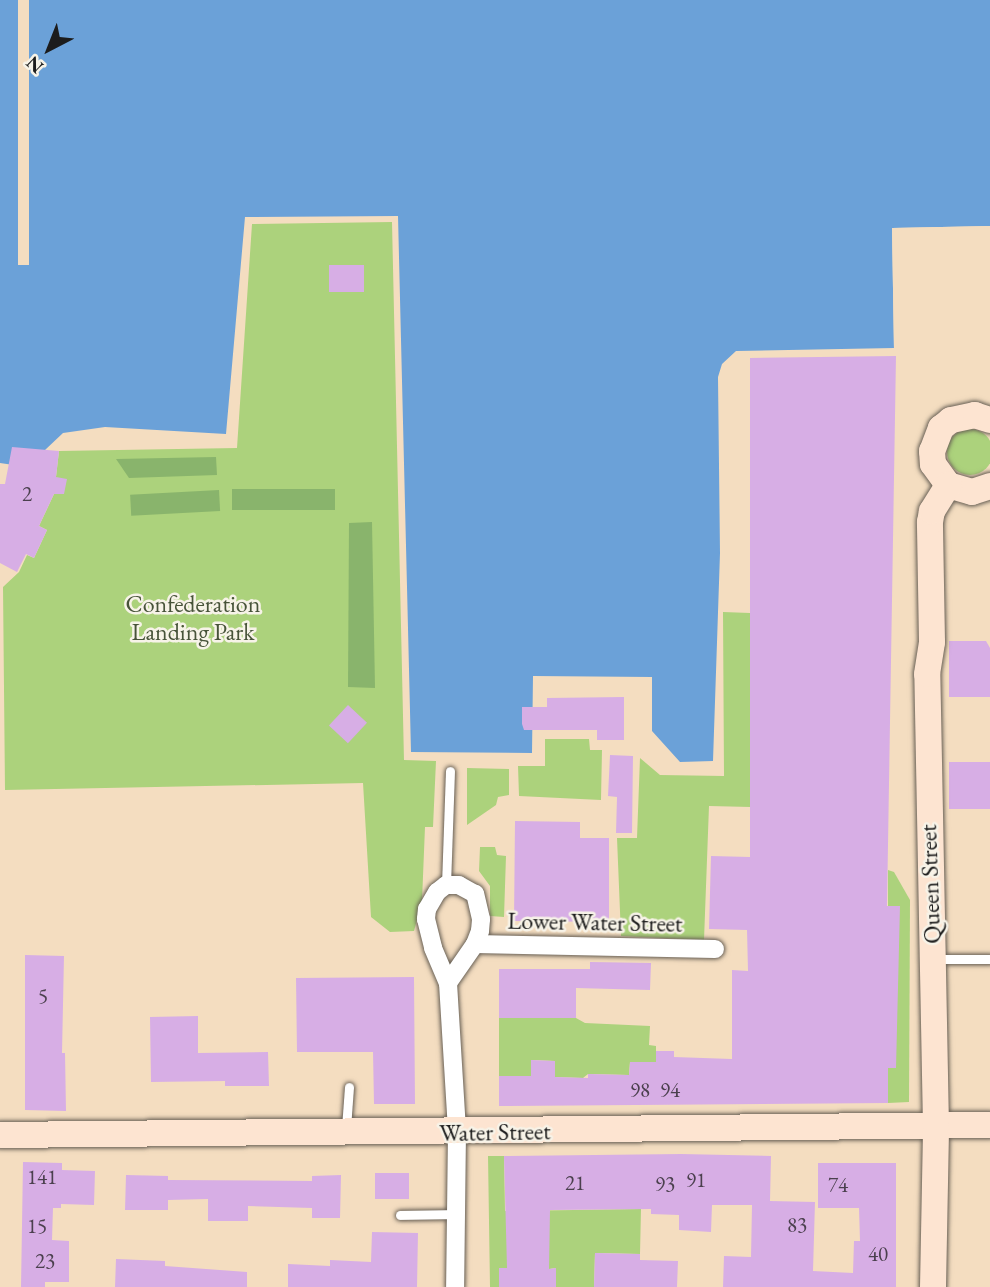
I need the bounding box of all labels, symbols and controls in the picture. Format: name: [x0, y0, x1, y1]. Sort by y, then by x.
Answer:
north arrow: [14, 14, 84, 84]
text: N: [21, 51, 49, 79]
house number: 2: [22, 481, 32, 507]
park label: Confederation Landing Park: [126, 590, 260, 646]
street label: Queen Street: [914, 824, 946, 944]
street label: Lower Water Street: [507, 906, 683, 938]
house number: 5: [38, 983, 48, 1009]
house number: 98: [630, 1077, 650, 1103]
house number: 94: [660, 1077, 680, 1103]
street label: Water Street: [439, 1117, 551, 1147]
house number: 141: [27, 1164, 57, 1190]
house number: 91: [686, 1167, 706, 1193]
house number: 21: [565, 1170, 585, 1196]
house number: 93: [655, 1171, 675, 1197]
house number: 74: [828, 1172, 848, 1198]
house number: 83: [787, 1212, 807, 1238]
house number: 15: [27, 1213, 47, 1239]
house number: 40: [868, 1241, 888, 1267]
house number: 23: [35, 1248, 55, 1274]

